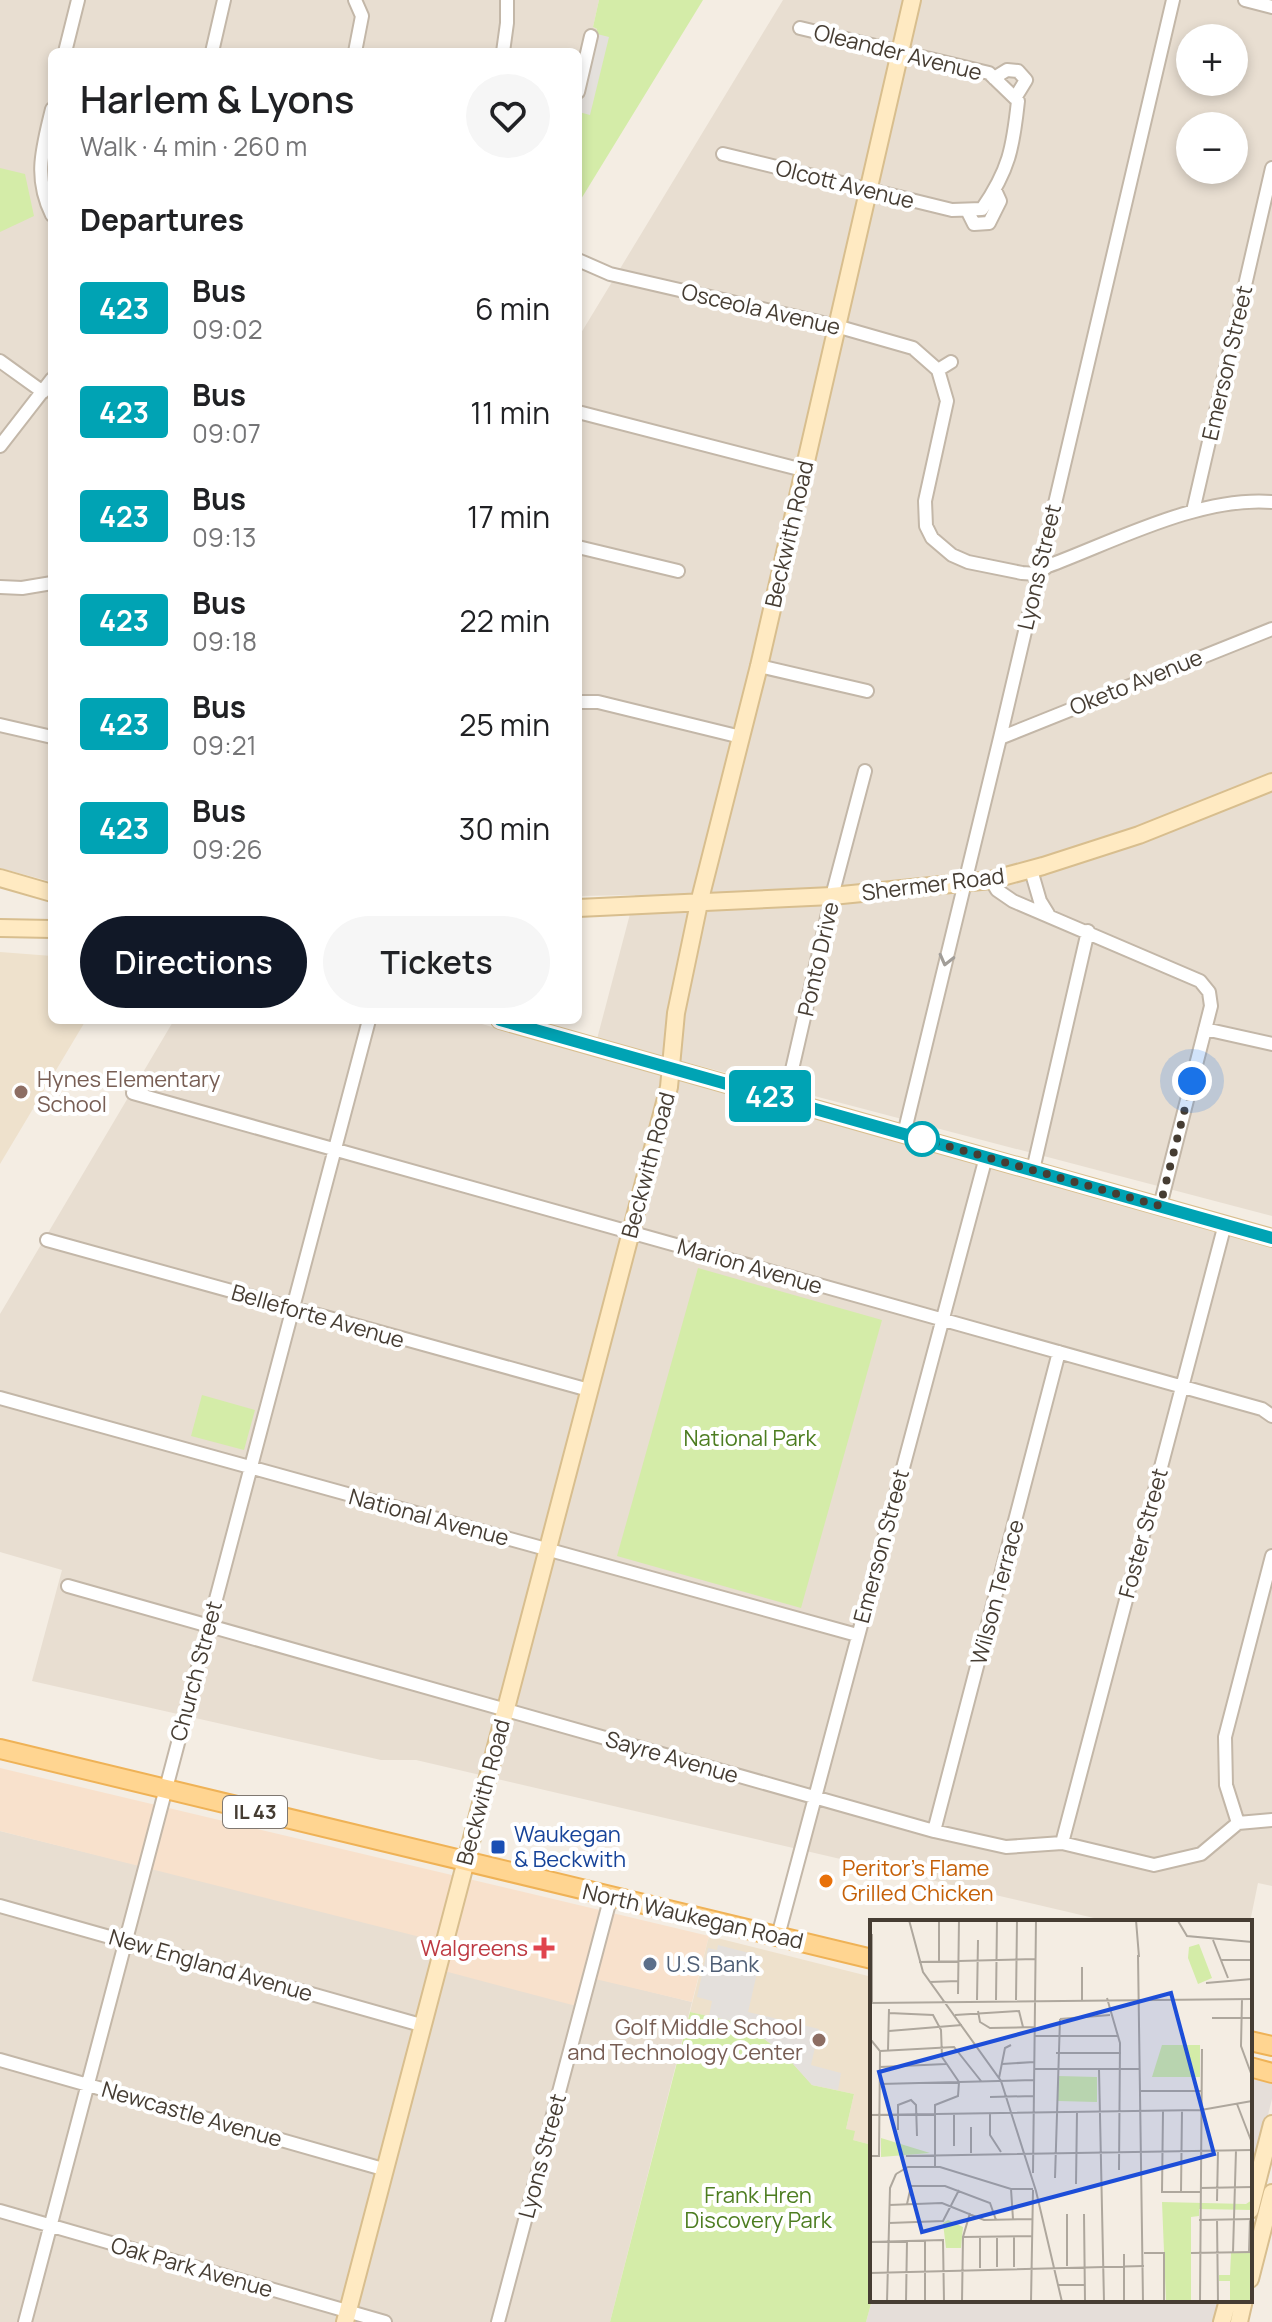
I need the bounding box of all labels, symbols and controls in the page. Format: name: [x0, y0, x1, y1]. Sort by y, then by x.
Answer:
street label: Oleander Avenue: [811, 17, 985, 87]
map controls: [1176, 24, 1248, 184]
button: +: [1176, 24, 1248, 96]
text: Harlem & Lyons: [80, 72, 354, 124]
button: heart: [466, 74, 550, 158]
button: −: [1176, 112, 1248, 184]
text: Walk · 4 min · 260 m: [80, 128, 307, 164]
street label: Olcott Avenue: [773, 152, 918, 216]
text: Departures: [80, 199, 244, 240]
text: Bus: [192, 270, 246, 311]
street label: Osceola Avenue: [679, 276, 844, 342]
street label: Emerson Street: [1195, 282, 1259, 443]
text: 6 min: [475, 288, 550, 329]
text: 423: [99, 289, 149, 327]
text: 09:02: [192, 311, 262, 347]
text: Bus: [192, 374, 246, 415]
text: 11 min: [470, 392, 550, 433]
text: 423: [99, 393, 149, 431]
text: 09:07: [192, 415, 261, 451]
street label: Beckwith Road: [758, 458, 820, 610]
text: Bus: [192, 478, 246, 519]
text: 17 min: [467, 496, 550, 537]
text: 423: [99, 497, 149, 535]
street label: Lyons Street: [1010, 501, 1068, 633]
text: 09:13: [192, 519, 256, 555]
text: Bus: [192, 582, 246, 623]
text: 22 min: [460, 600, 550, 641]
text: 423: [99, 601, 149, 639]
text: 09:18: [192, 623, 257, 659]
street label: Oketo Avenue: [1065, 642, 1207, 722]
text: Bus: [192, 686, 246, 727]
text: 25 min: [459, 704, 550, 745]
text: 423: [99, 705, 149, 743]
text: 09:21: [192, 727, 257, 763]
text: Bus: [192, 790, 246, 831]
text: 30 min: [459, 808, 550, 849]
text: 423: [99, 809, 149, 847]
text: 09:26: [192, 831, 263, 867]
street label: Shermer Road: [860, 860, 1006, 908]
street label: Ponto Drive: [790, 899, 846, 1019]
button: Directions: [80, 916, 307, 1008]
button: Tickets: [323, 916, 550, 1008]
one-way arrow: [939, 953, 956, 966]
your location: [1172, 1061, 1212, 1101]
place label: Hynes Elementary School: [37, 1064, 221, 1119]
line badge: 423: [724, 1070, 816, 1122]
text: 423: [745, 1077, 795, 1115]
marker: Hynes Elementary School: [12, 1083, 30, 1101]
street label: Beckwith Road: [614, 1089, 682, 1241]
unlabelled marker: [905, 1122, 939, 1156]
street label: Marion Avenue: [674, 1231, 826, 1301]
street label: Belleforte Avenue: [228, 1277, 408, 1355]
park label: National Park: [684, 1423, 818, 1453]
street label: Foster Street: [1111, 1465, 1175, 1601]
street label: Emerson Street: [846, 1466, 916, 1626]
street label: National Avenue: [346, 1481, 512, 1553]
street label: Wilson Terrace: [963, 1516, 1031, 1668]
street label: Church Street: [163, 1597, 229, 1744]
street label: Beckwith Road: [449, 1716, 517, 1868]
street label: Sayre Avenue: [602, 1724, 742, 1790]
road number: IL 43: [223, 1796, 287, 1828]
place label: Waukegan & Beckwith: [514, 1819, 626, 1874]
marker: Waukegan & Beckwith: [489, 1838, 507, 1856]
place label: Peritor's Flame Grilled Chicken: [842, 1853, 994, 1908]
marker: Peritor's Flame Grilled Chicken: [817, 1872, 835, 1890]
street label: North Waukegan Road: [580, 1876, 806, 1956]
inset map: [870, 1920, 1252, 2302]
street label: New England Avenue: [106, 1922, 316, 2008]
place label: Walgreens: [420, 1933, 528, 1963]
marker: Walgreens: [535, 1939, 553, 1957]
place label: U.S. Bank: [666, 1949, 760, 1979]
marker: U.S. Bank: [641, 1955, 659, 1973]
place label: Golf Middle School and Technology Center: [567, 2012, 803, 2067]
marker: Golf Middle School and Technology Center: [810, 2031, 828, 2049]
street label: Newcastle Avenue: [98, 2074, 286, 2154]
street label: Lyons Street: [511, 2090, 573, 2222]
park label: Frank Hren Discovery Park: [684, 2180, 833, 2235]
street label: Oak Park Avenue: [108, 2230, 277, 2304]

